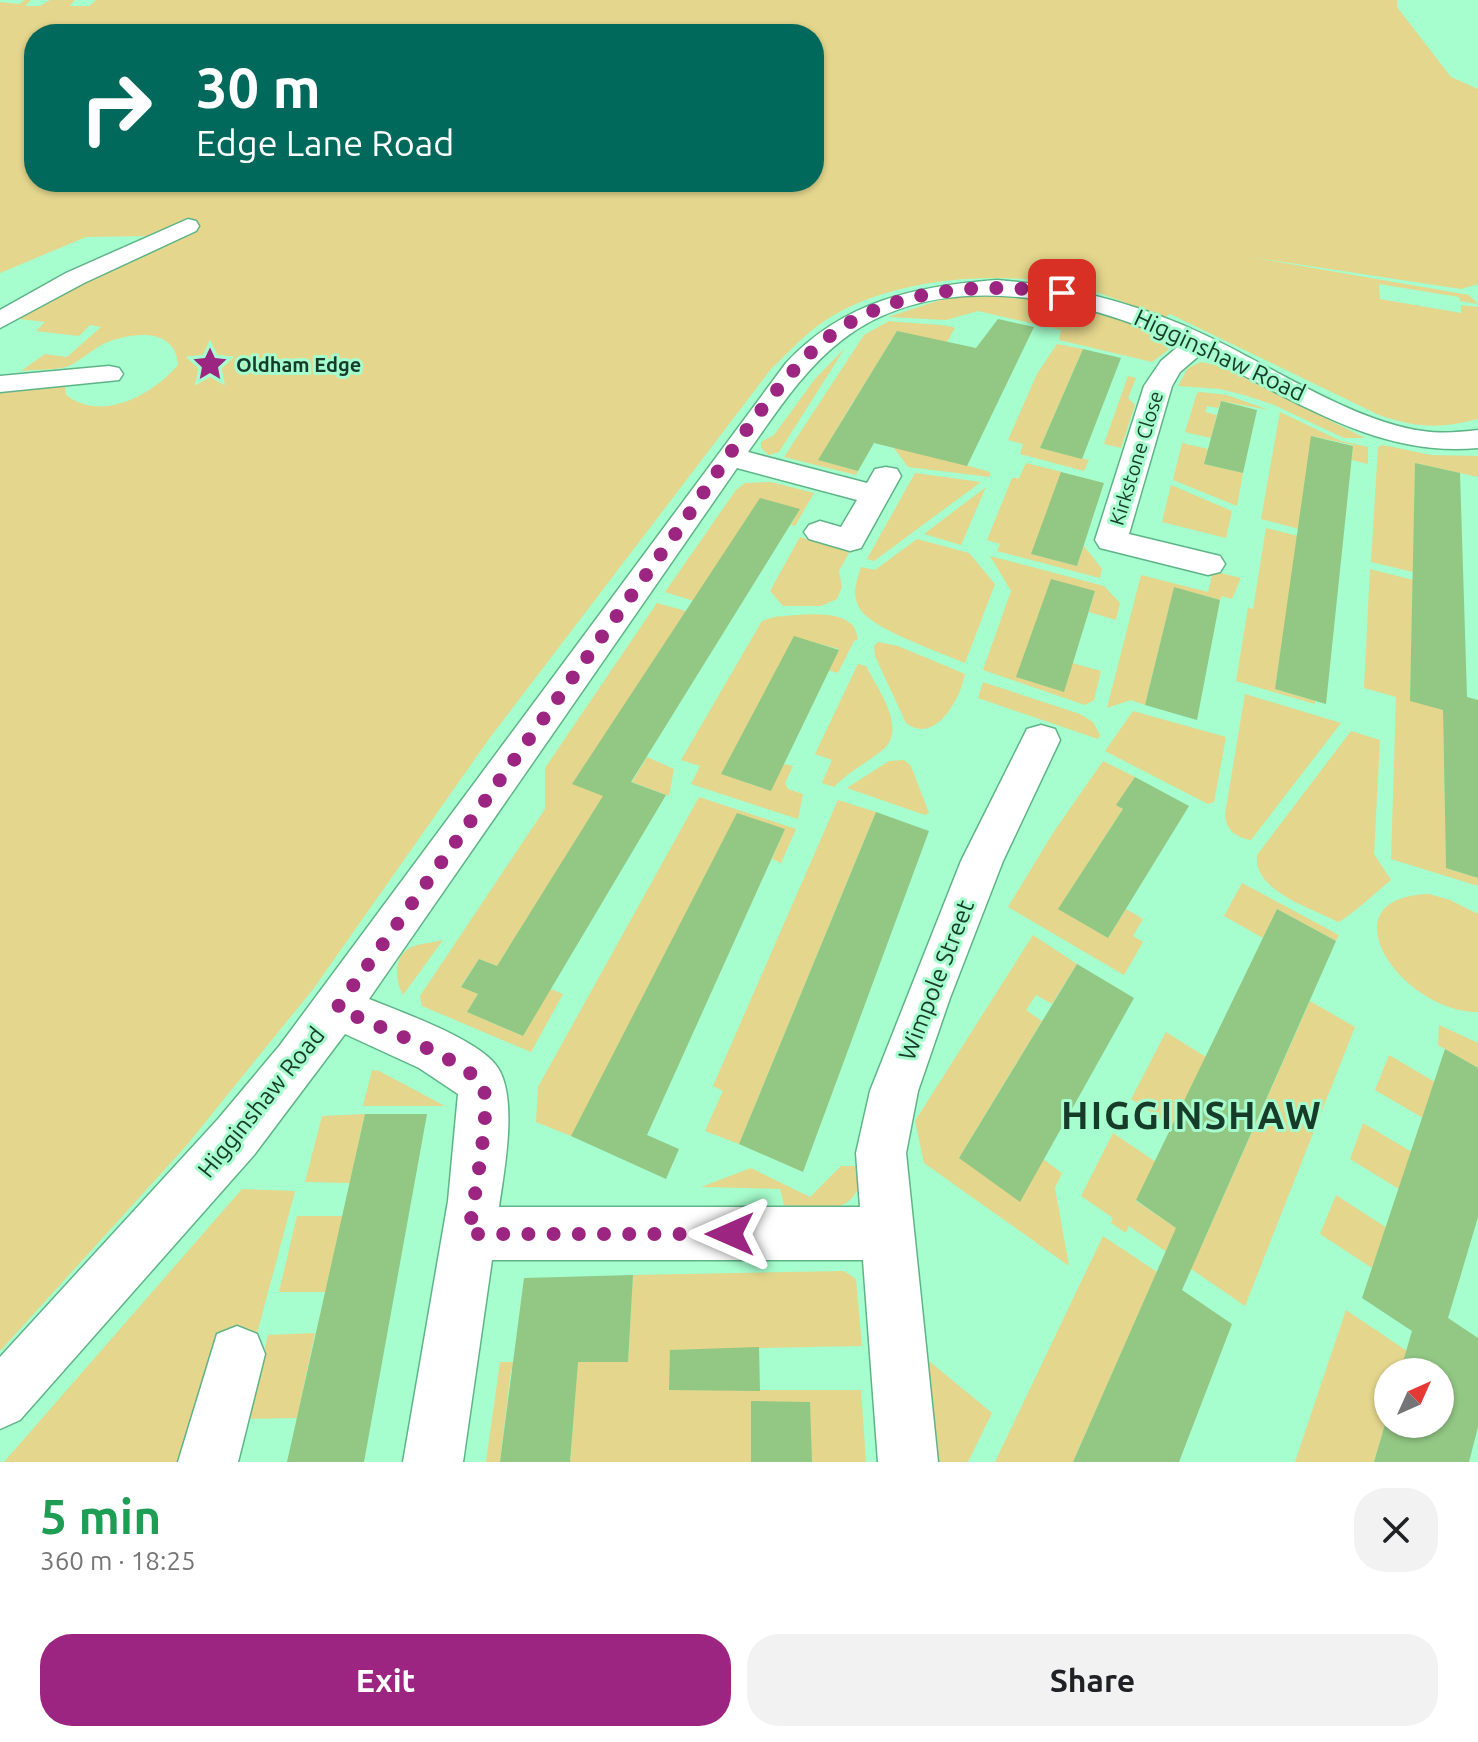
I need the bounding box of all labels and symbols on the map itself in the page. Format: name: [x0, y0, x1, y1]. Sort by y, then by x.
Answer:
pin: [1028, 259, 1096, 327]
street label: Higginshaw Road: [1130, 304, 1310, 406]
place icon: Oldham Edge: [191, 345, 229, 383]
place label: Oldham Edge: [236, 353, 361, 376]
street label: Kirkstone Close: [1105, 388, 1167, 528]
street label: Wimpole Street: [893, 896, 979, 1064]
street label: Higginshaw Road: [192, 1021, 330, 1183]
district label: HIGGINSHAW: [1061, 1094, 1323, 1136]
position arrow: [688, 1192, 772, 1276]
north arrow: [1374, 1358, 1454, 1438]

